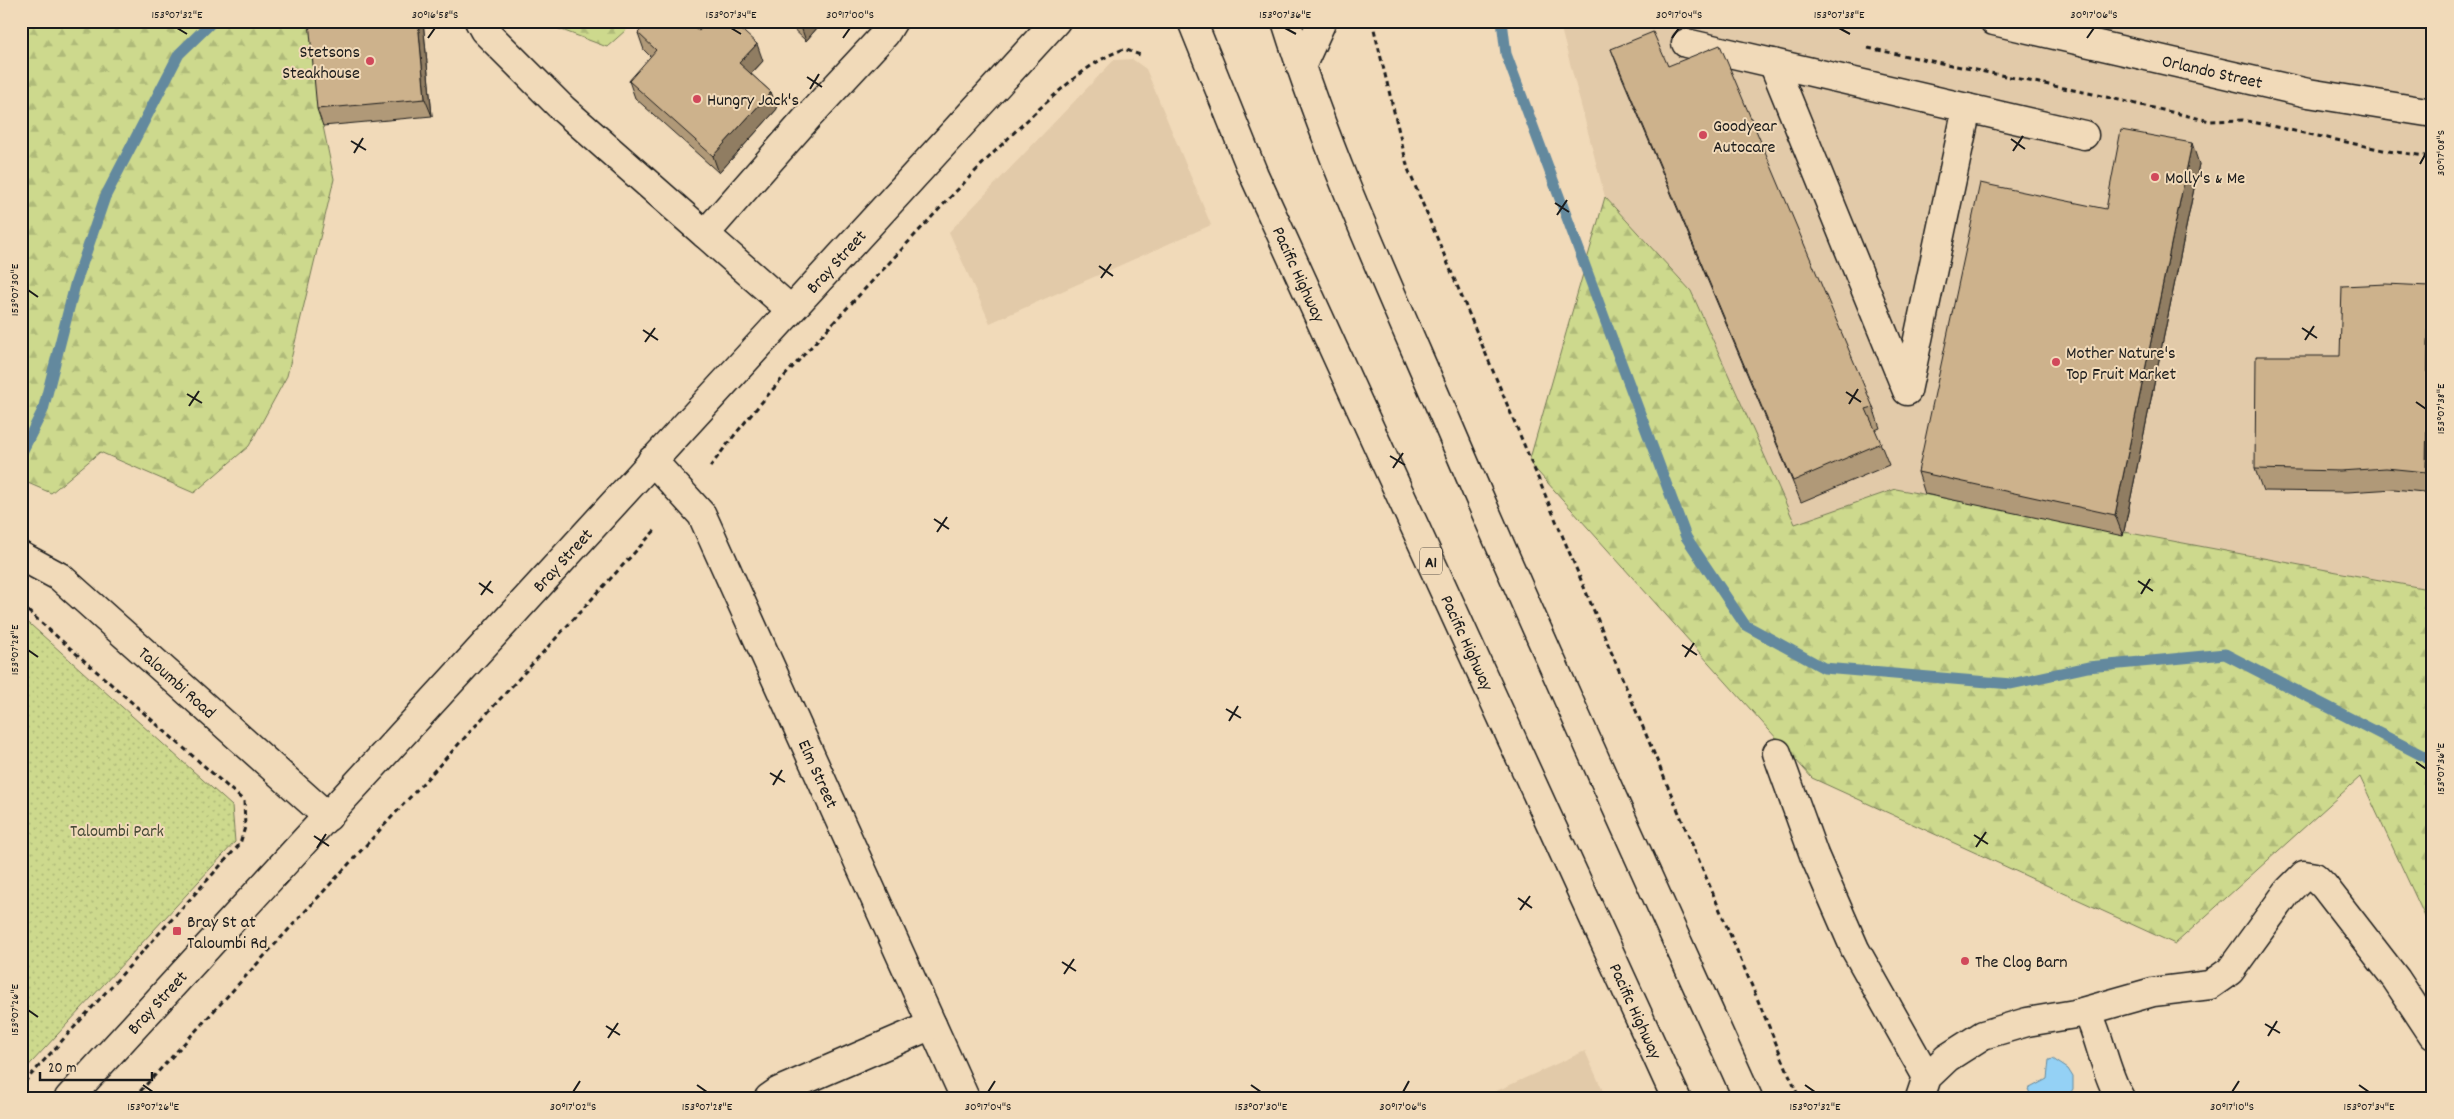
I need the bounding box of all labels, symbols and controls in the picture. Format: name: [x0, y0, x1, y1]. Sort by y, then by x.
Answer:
text: 153°07'32"E: [151, 7, 203, 24]
text: 30°16'58"S: [412, 7, 458, 24]
text: 153°07'34"E: [706, 7, 757, 24]
text: 30°17'00"S: [826, 7, 874, 24]
text: 153°07'36"E: [1259, 7, 1311, 24]
text: 30°17'04"S: [1656, 7, 1702, 24]
text: 153°07'38"E: [1814, 7, 1865, 24]
text: 30°17'06"S: [2070, 7, 2118, 24]
place label: Stetsons Steakhouse: [282, 41, 360, 87]
street label: Orlando Street: [2159, 50, 2265, 97]
marker: Stetsons Steakhouse: [364, 55, 376, 67]
place label: Hungry Jack's: [707, 89, 799, 114]
marker: Hungry Jack's: [691, 93, 703, 105]
place label: Goodyear Autocare: [1713, 115, 1777, 161]
marker: Goodyear Autocare: [1697, 129, 1709, 141]
text: 30°17'08"S: [2433, 130, 2450, 176]
place label: Molly's & Me: [2165, 167, 2245, 192]
marker: Molly's & Me: [2149, 171, 2161, 183]
street label: Pacific Highway: [1264, 223, 1330, 328]
street label: Bray Street: [802, 225, 874, 300]
text: 153°07'30"E: [7, 263, 24, 316]
place label: Mother Nature's Top Fruit Market: [2066, 342, 2176, 388]
marker: Mother Nature's Top Fruit Market: [2050, 356, 2062, 368]
text: 153°07'38"E: [2433, 383, 2450, 434]
street label: Bray Street: [528, 524, 600, 599]
road number: A1: [1420, 548, 1442, 574]
street label: Pacific Highway: [1433, 592, 1498, 696]
text: 153°07'28"E: [7, 624, 24, 675]
street label: Taloumbi Road: [131, 642, 220, 726]
street label: Elm Street: [790, 736, 843, 813]
text: 153°07'36"E: [2433, 743, 2450, 795]
park label: Taloumbi Park: [70, 820, 164, 845]
place label: Bray St at Taloumbi Rd: [187, 911, 267, 957]
marker: Bray St at Taloumbi Rd: [171, 925, 183, 937]
place label: The Clog Barn: [1975, 951, 2068, 976]
marker: The Clog Barn: [1959, 955, 1971, 967]
street label: Pacific Highway: [1601, 960, 1667, 1064]
street label: Bray Street: [123, 966, 195, 1041]
text: 153°07'26"E: [7, 984, 24, 1036]
scale bar: [40, 1049, 152, 1081]
text: 20 m: [48, 1058, 76, 1080]
text: 153°07'26"E: [127, 1099, 179, 1116]
text: 30°17'02"S: [550, 1099, 596, 1116]
text: 153°07'28"E: [682, 1099, 733, 1116]
text: 30°17'04"S: [965, 1099, 1011, 1116]
text: 153°07'30"E: [1235, 1099, 1288, 1116]
text: 30°17'06"S: [1379, 1099, 1427, 1116]
text: 153°07'32"E: [1789, 1099, 1841, 1116]
text: 30°17'10"S: [2210, 1099, 2254, 1116]
text: 153°07'34"E: [2344, 1099, 2395, 1116]

